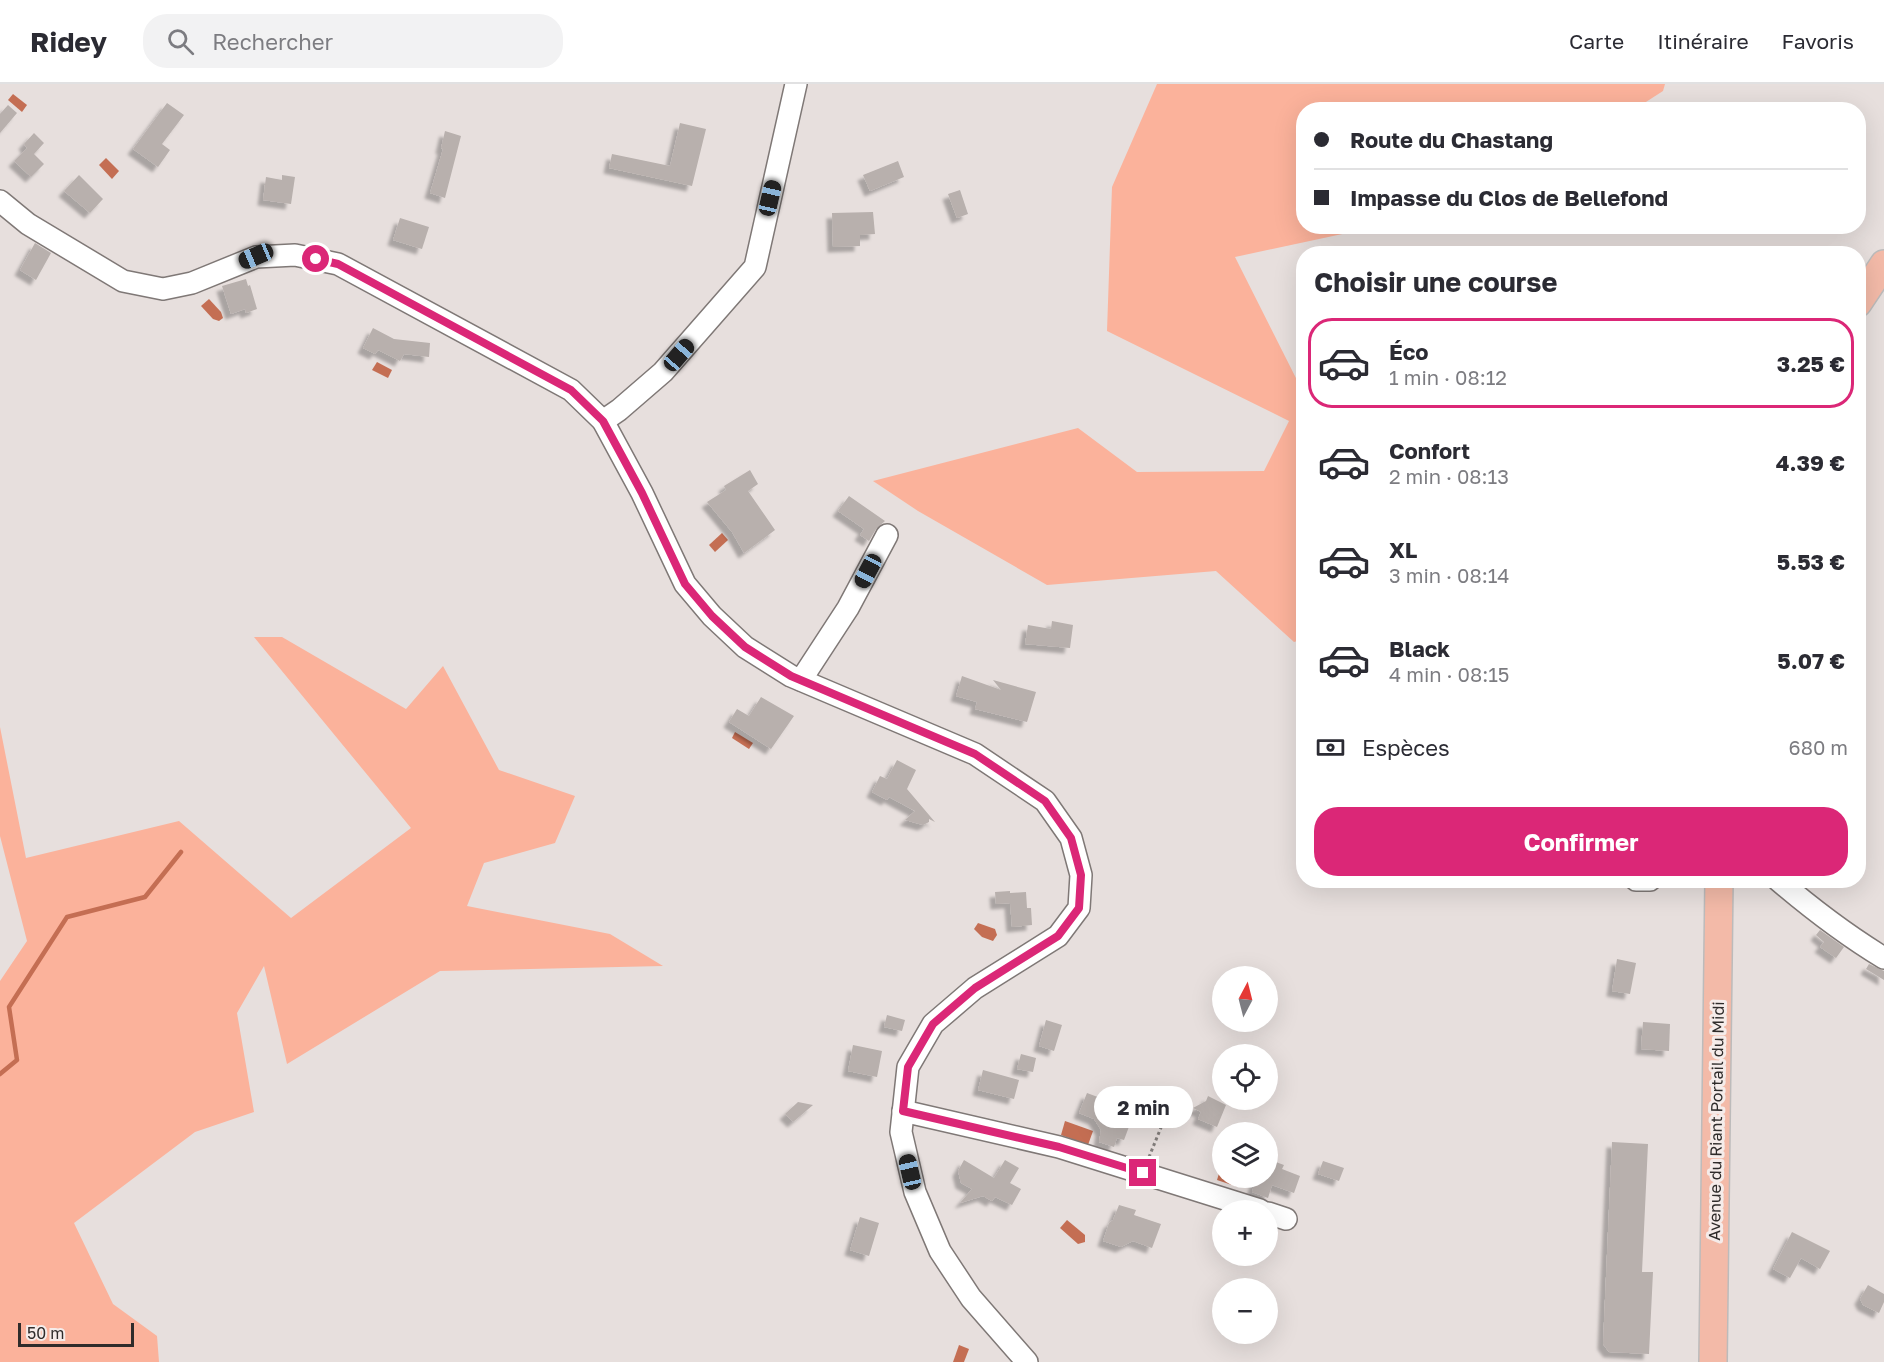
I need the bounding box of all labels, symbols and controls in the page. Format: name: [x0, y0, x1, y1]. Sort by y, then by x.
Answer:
search box: [143, 14, 563, 68]
text: Ridey: [30, 25, 107, 58]
icon: search: [164, 25, 197, 58]
text: Rechercher: [212, 28, 333, 55]
text: Carte: [1569, 28, 1624, 54]
text: Itinéraire: [1657, 28, 1749, 54]
text: Favoris: [1782, 28, 1854, 54]
text: Route du Chastang: [1350, 126, 1553, 153]
car: [757, 178, 783, 218]
text: Impasse du Clos de Bellefond: [1350, 184, 1668, 211]
car: [236, 241, 276, 271]
route start: [302, 245, 329, 272]
text: Choisir une course: [1314, 266, 1557, 298]
car: [660, 336, 698, 374]
icon: car: [1317, 336, 1371, 390]
text: Éco: [1389, 338, 1428, 365]
text: 3.25 €: [1777, 350, 1845, 377]
text: 1 min · 08:12: [1389, 365, 1507, 389]
icon: car: [1317, 435, 1371, 489]
text: Confort: [1389, 437, 1470, 464]
text: 4.39 €: [1776, 449, 1845, 476]
text: 2 min · 08:13: [1389, 464, 1509, 488]
icon: car: [1317, 534, 1371, 588]
text: XL: [1389, 536, 1417, 563]
text: 5.53 €: [1777, 548, 1845, 575]
car: [852, 551, 884, 591]
text: 3 min · 08:14: [1389, 563, 1510, 587]
icon: car: [1317, 633, 1371, 687]
text: Black: [1389, 635, 1450, 662]
text: 5.07 €: [1777, 647, 1845, 674]
text: 4 min · 08:15: [1389, 662, 1509, 686]
icon: cash: [1314, 731, 1347, 764]
text: Espèces: [1362, 734, 1450, 761]
text: 680 m: [1789, 735, 1848, 759]
button: Confirmer: [1314, 807, 1848, 876]
north arrow: [1212, 966, 1278, 1032]
map controls: [1212, 966, 1278, 1344]
street label: Avenue du Riant Portail du Midi: [1704, 1001, 1728, 1241]
button: locate: [1212, 1044, 1278, 1110]
callout: 2 min: [1094, 1086, 1192, 1128]
text: 2 min: [1117, 1095, 1170, 1119]
button: layers: [1212, 1122, 1278, 1188]
car: [897, 1152, 923, 1192]
route end: [1129, 1159, 1156, 1186]
button: +: [1212, 1200, 1278, 1266]
button: −: [1212, 1278, 1278, 1344]
scale bar: [18, 1320, 134, 1348]
text: 50 m: [27, 1323, 64, 1343]

